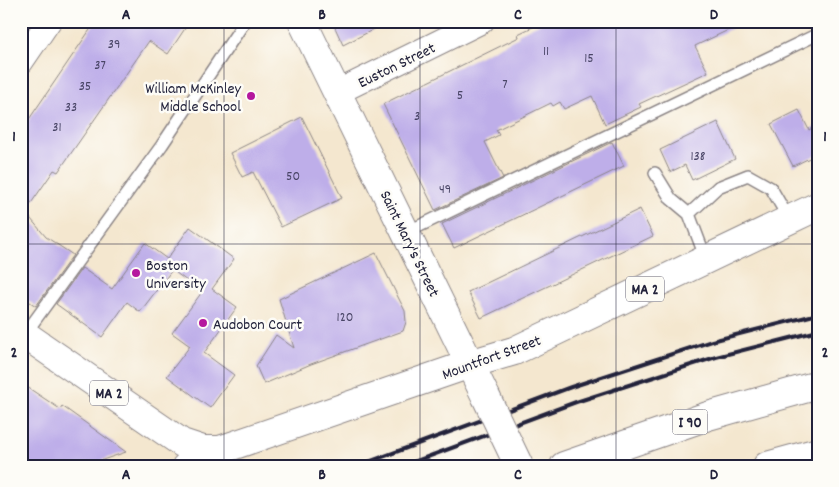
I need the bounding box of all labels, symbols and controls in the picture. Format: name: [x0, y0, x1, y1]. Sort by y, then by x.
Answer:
text: A: [122, 4, 131, 27]
text: B: [318, 4, 326, 27]
text: C: [514, 4, 522, 27]
text: D: [710, 4, 719, 27]
house number: 39: [108, 35, 120, 55]
street label: Euston Street: [354, 37, 440, 95]
house number: 11: [543, 42, 549, 62]
house number: 15: [584, 49, 594, 69]
house number: 37: [94, 56, 106, 76]
house number: 7: [502, 75, 508, 95]
house number: 35: [79, 77, 91, 97]
place label: William McKinley Middle School: [145, 78, 242, 119]
house number: 5: [457, 86, 463, 106]
marker: William McKinley Middle School: [245, 90, 257, 102]
house number: 33: [65, 98, 77, 118]
house number: 3: [414, 107, 420, 127]
house number: 31: [52, 118, 62, 138]
text: 1: [12, 126, 16, 149]
text: 1: [823, 126, 827, 149]
house number: 138: [691, 147, 706, 167]
house number: 50: [286, 167, 300, 187]
house number: 49: [439, 180, 451, 200]
street label: Saint Mary's Street: [373, 187, 445, 301]
place label: Boston University: [146, 255, 206, 296]
marker: Boston University: [130, 267, 142, 279]
road number: MA 2: [626, 276, 664, 302]
house number: 120: [337, 308, 353, 328]
place label: Audobon Court: [213, 314, 302, 337]
marker: Audobon Court: [197, 317, 209, 329]
street label: Mountfort Street: [439, 330, 545, 387]
text: 2: [11, 342, 18, 365]
text: 2: [822, 342, 829, 365]
road number: MA 2: [90, 380, 128, 406]
road number: I 90: [672, 410, 708, 434]
text: A: [122, 464, 131, 487]
text: B: [318, 464, 326, 487]
text: C: [514, 464, 522, 487]
text: D: [710, 464, 719, 487]

